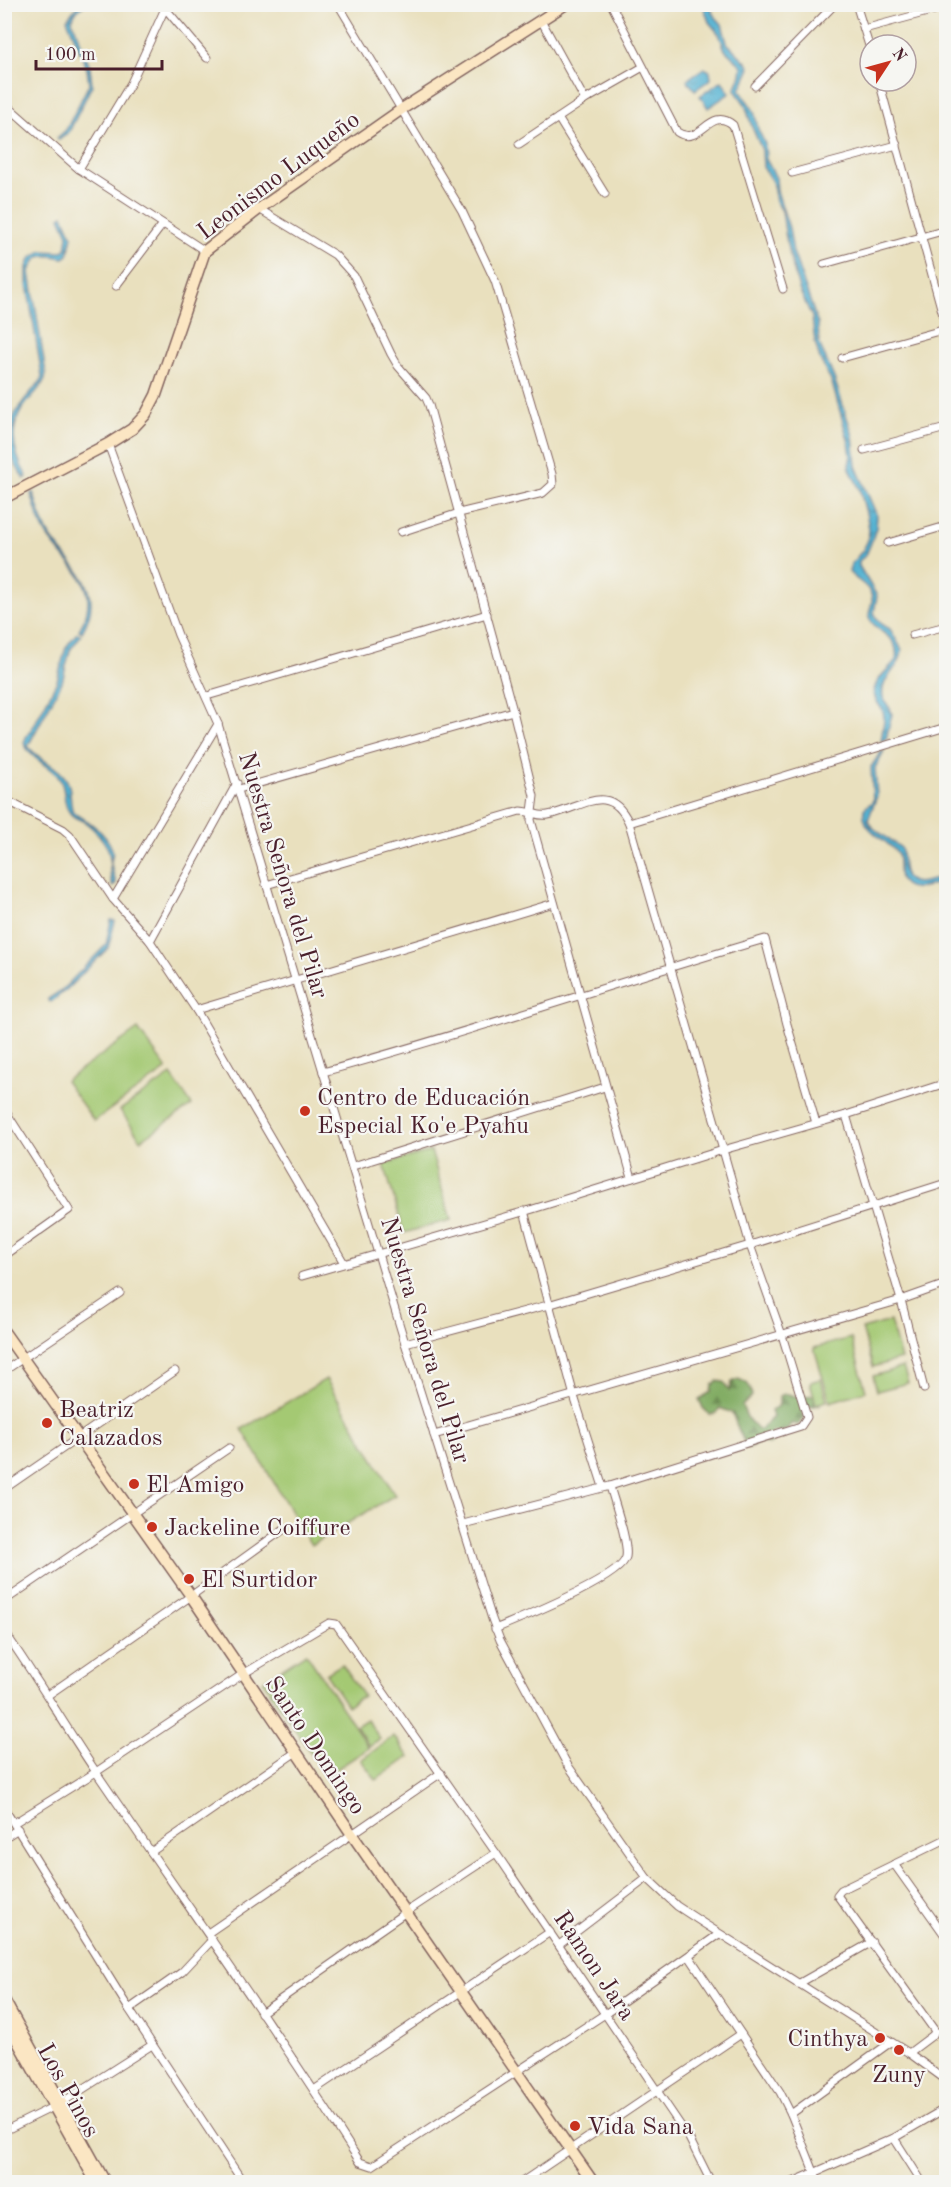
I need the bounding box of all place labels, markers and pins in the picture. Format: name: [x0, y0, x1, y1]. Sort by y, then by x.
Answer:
place label: Centro de Educación Especial Ko'e Pyahu: [317, 1087, 530, 1139]
marker: Centro de Educación Especial Ko'e Pyahu: [298, 1104, 312, 1118]
place label: Beatriz Calazados: [59, 1399, 163, 1451]
marker: Beatriz Calazados: [40, 1416, 54, 1430]
place label: El Amigo: [146, 1474, 245, 1498]
marker: El Amigo: [127, 1477, 141, 1491]
place label: Jackeline Coiffure: [164, 1517, 350, 1541]
marker: Jackeline Coiffure: [145, 1520, 159, 1534]
place label: El Surtidor: [201, 1569, 318, 1593]
marker: El Surtidor: [182, 1572, 196, 1586]
place label: Cinthya: [787, 2028, 868, 2052]
marker: Cinthya: [873, 2031, 887, 2045]
marker: Zuny: [892, 2043, 906, 2057]
place label: Zuny: [872, 2064, 926, 2088]
place label: Vida Sana: [587, 2116, 694, 2140]
marker: Vida Sana: [568, 2119, 582, 2133]

